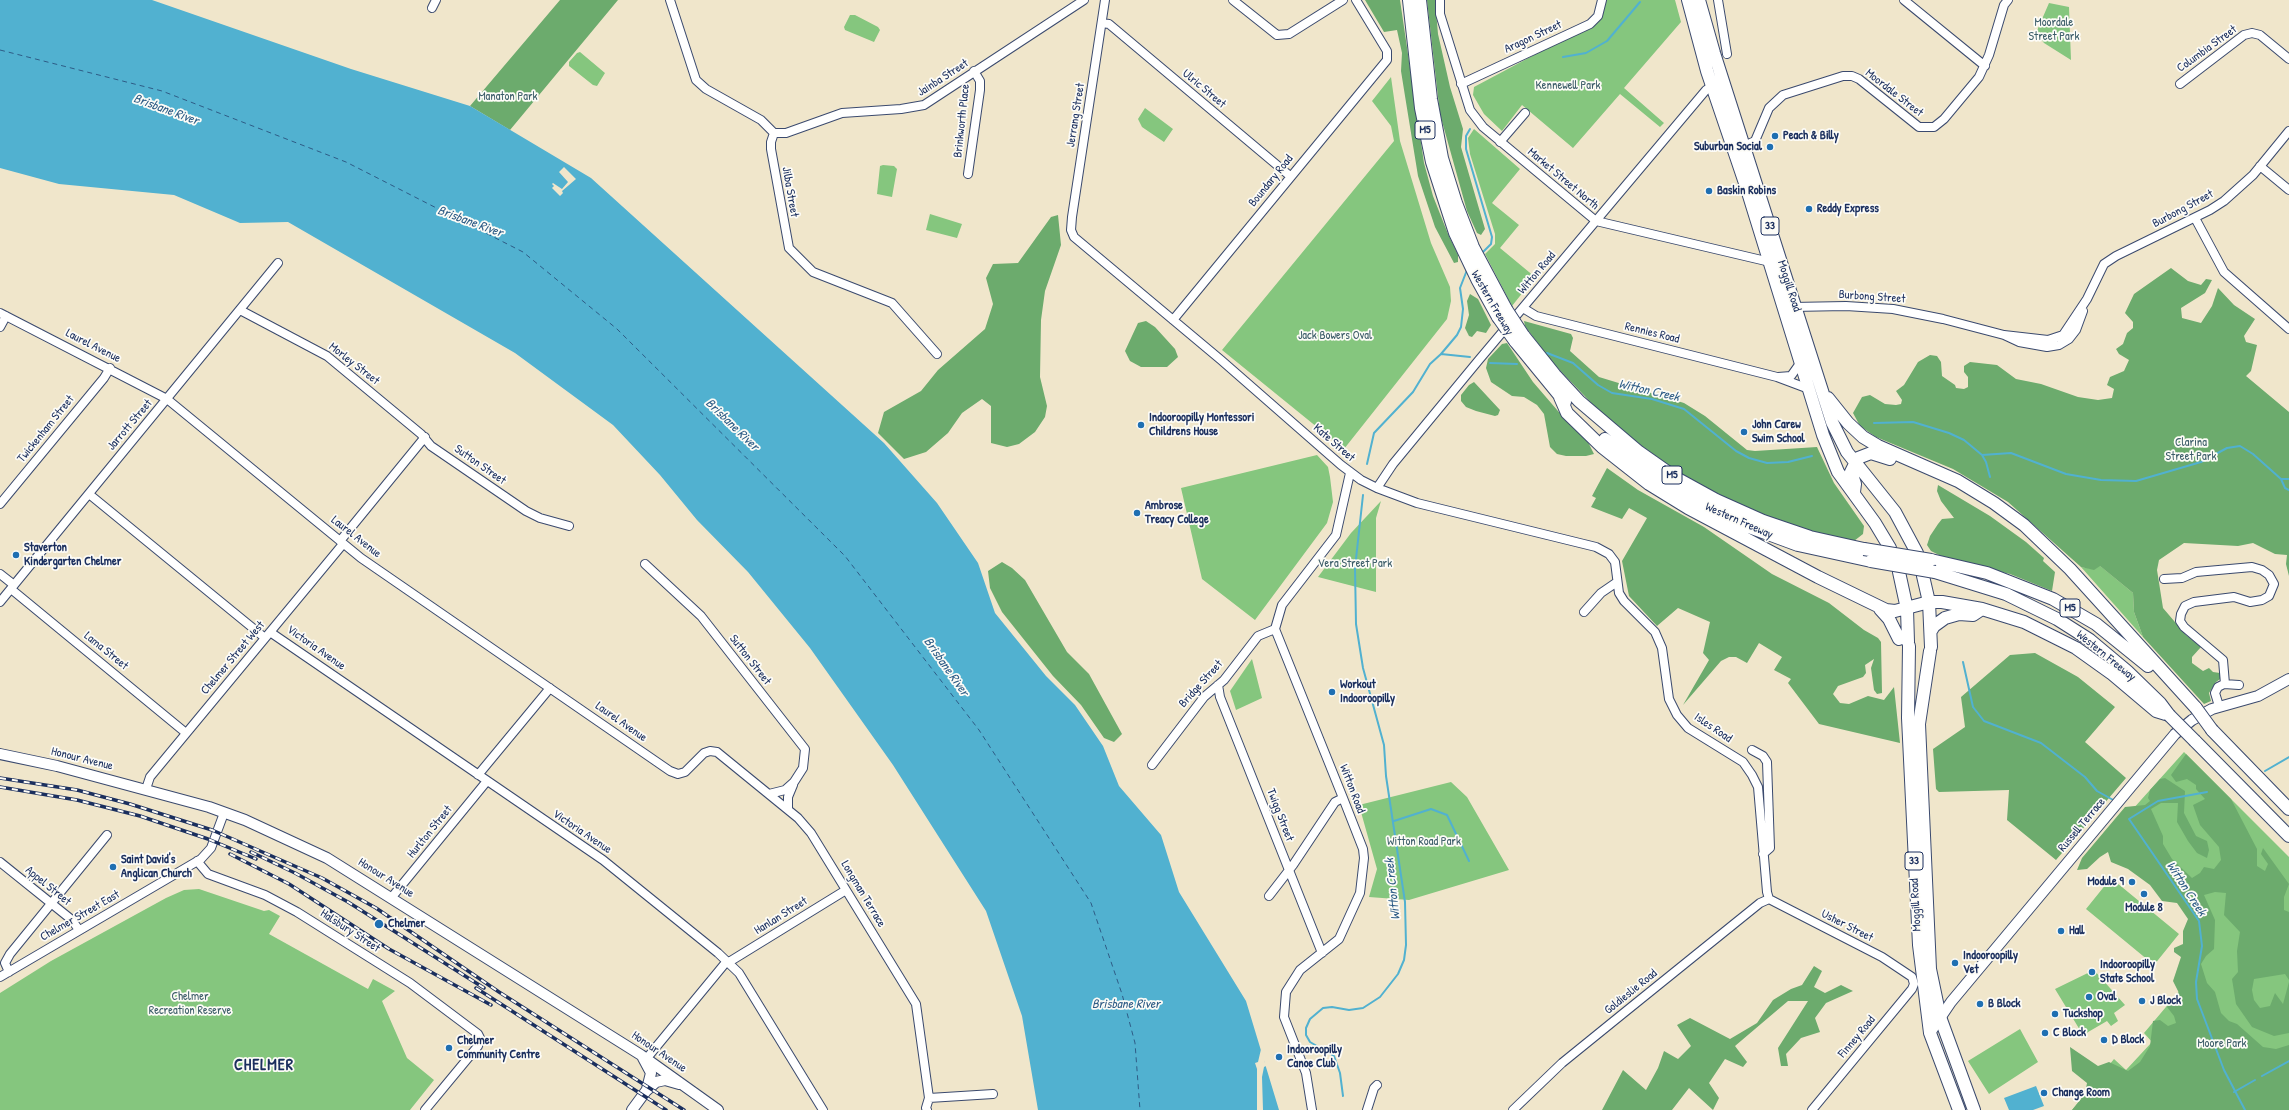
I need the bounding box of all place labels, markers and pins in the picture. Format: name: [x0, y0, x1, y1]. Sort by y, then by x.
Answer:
place label: Peach & Billy: [1783, 129, 1839, 143]
marker: Peach & Billy: [1770, 131, 1780, 141]
place label: Suburban Social: [1694, 140, 1762, 154]
marker: Suburban Social: [1765, 142, 1775, 152]
place label: Baskin Robins: [1717, 184, 1776, 198]
marker: Baskin Robins: [1704, 186, 1714, 196]
place label: Reddy Express: [1817, 202, 1879, 216]
marker: Reddy Express: [1804, 204, 1814, 214]
place label: Indooroopilly Montessori Childrens House: [1149, 411, 1254, 439]
place label: John Carew Swim School: [1752, 418, 1805, 446]
marker: Indooroopilly Montessori Childrens House: [1136, 420, 1146, 430]
marker: John Carew Swim School: [1739, 427, 1749, 437]
place label: Ambrose Treacy College: [1145, 499, 1209, 527]
marker: Ambrose Treacy College: [1132, 508, 1142, 518]
place label: Staverton Kindergarten Chelmer: [24, 541, 121, 569]
marker: Staverton Kindergarten Chelmer: [11, 550, 21, 560]
place label: Workout Indooroopilly: [1340, 678, 1395, 706]
marker: Workout Indooroopilly: [1327, 687, 1337, 697]
place label: Saint David's Anglican Church: [121, 853, 192, 881]
marker: Saint David's Anglican Church: [108, 862, 118, 872]
place label: Module 9: [2087, 875, 2124, 889]
marker: Module 9: [2127, 877, 2137, 887]
marker: Module 8: [2139, 889, 2149, 899]
place label: Module 8: [2125, 901, 2163, 915]
place label: Chelmer: [388, 917, 425, 931]
marker: Chelmer: [373, 918, 385, 930]
place label: Hall: [2069, 924, 2084, 938]
marker: Hall: [2056, 926, 2066, 936]
place label: Indooroopilly Vet: [1963, 949, 2018, 977]
marker: Indooroopilly Vet: [1950, 958, 1960, 968]
place label: Indooroopilly State School: [2100, 958, 2155, 986]
marker: Indooroopilly State School: [2087, 967, 2097, 977]
place label: Oval: [2097, 990, 2116, 1004]
marker: Oval: [2084, 992, 2094, 1002]
place label: J Block: [2150, 994, 2181, 1008]
marker: J Block: [2137, 996, 2147, 1006]
place label: B Block: [1988, 997, 2021, 1011]
marker: B Block: [1975, 999, 1985, 1009]
place label: Tuckshop: [2063, 1007, 2103, 1021]
marker: Tuckshop: [2050, 1009, 2060, 1019]
place label: C Block: [2053, 1026, 2086, 1040]
marker: C Block: [2040, 1028, 2050, 1038]
place label: D Block: [2112, 1033, 2144, 1047]
place label: Chelmer Community Centre: [457, 1034, 540, 1062]
marker: D Block: [2099, 1035, 2109, 1045]
marker: Chelmer Community Centre: [444, 1043, 454, 1053]
place label: Indooroopilly Canoe Club: [1287, 1043, 1342, 1071]
marker: Indooroopilly Canoe Club: [1274, 1052, 1284, 1062]
place label: Change Room: [2052, 1086, 2110, 1100]
marker: Change Room: [2039, 1088, 2049, 1098]

